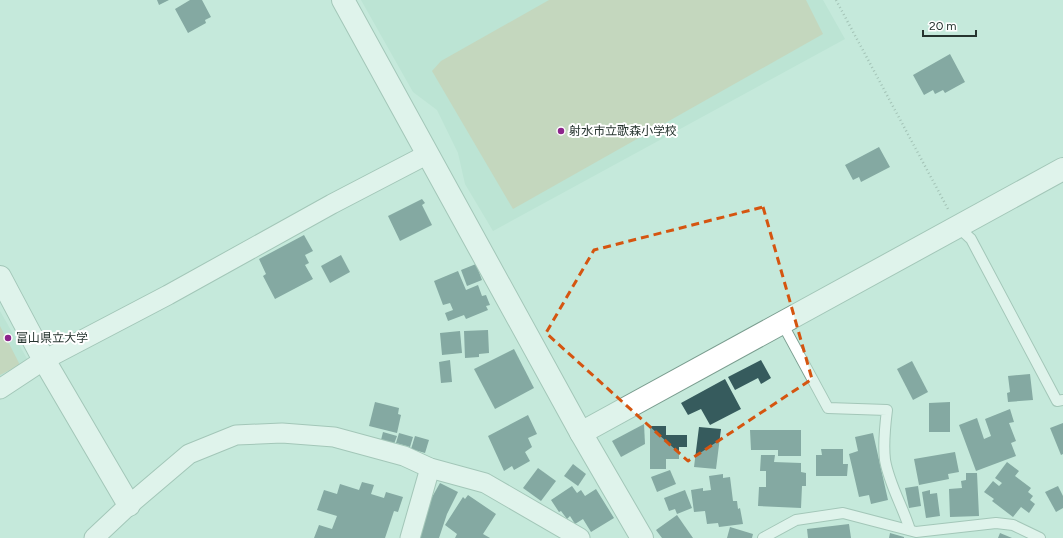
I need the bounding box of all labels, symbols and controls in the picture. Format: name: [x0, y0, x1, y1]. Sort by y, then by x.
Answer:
scale bar: [923, 12, 976, 38]
text: 20 m: [929, 19, 957, 33]
place label: 射水市立歌森小学校: [569, 124, 677, 138]
marker: 射水市立歌森小学校: [556, 126, 566, 136]
place label: 富山県立大学: [16, 331, 88, 345]
marker: 富山県立大学: [3, 333, 13, 343]

